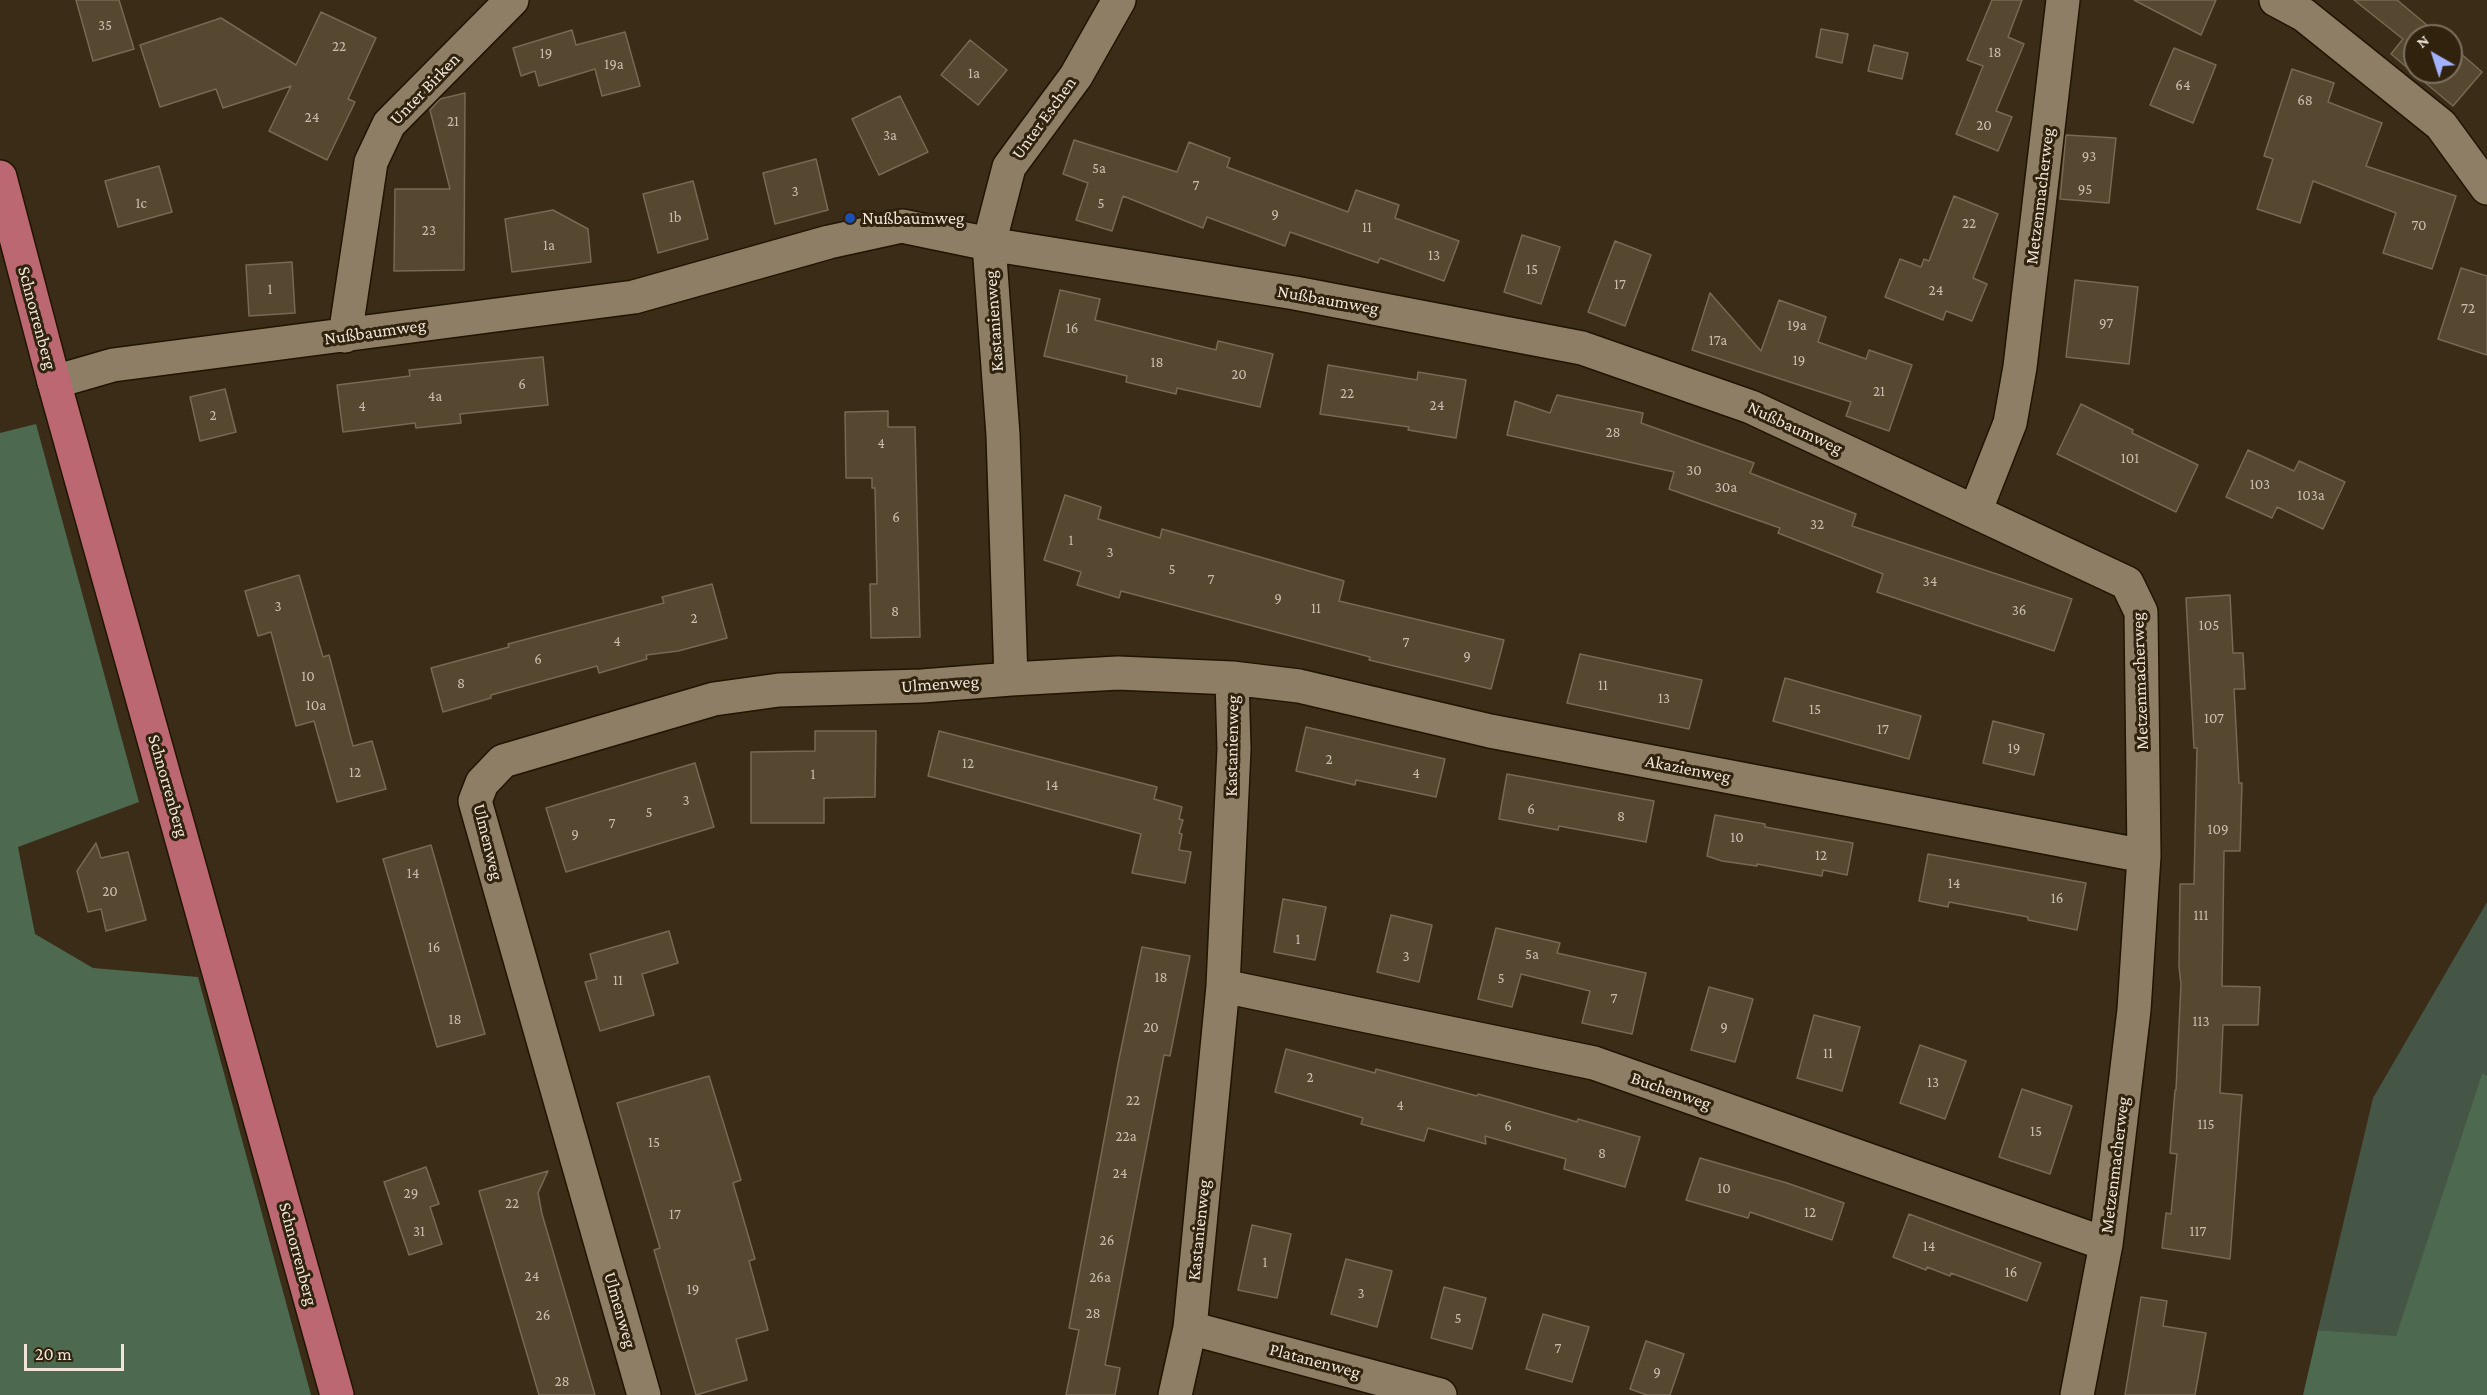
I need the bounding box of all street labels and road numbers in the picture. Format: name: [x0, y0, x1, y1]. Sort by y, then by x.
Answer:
street label: Unter Birken: [385, 49, 465, 129]
street label: Unter Eschen: [1007, 73, 1081, 163]
street label: Metzenmacherweg: [2021, 126, 2059, 266]
street label: Schnorrenberg: [13, 264, 61, 372]
street label: Kastanienweg: [980, 270, 1008, 372]
street label: Nußbaumweg: [1276, 280, 1380, 320]
street label: Nußbaumweg: [323, 314, 427, 350]
street label: Nußbaumweg: [1744, 397, 1846, 459]
street label: Metzenmacherweg: [2127, 612, 2153, 750]
street label: Ulmenweg: [900, 671, 980, 697]
street label: Kastanienweg: [1220, 695, 1244, 797]
street label: Schnorrenberg: [143, 732, 193, 840]
street label: Akazienweg: [1643, 750, 1733, 788]
street label: Ulmenweg: [468, 801, 508, 883]
street label: Buchenweg: [1628, 1067, 1714, 1115]
street label: Metzenmacherweg: [2096, 1095, 2134, 1235]
street label: Kastanienweg: [1183, 1178, 1215, 1282]
street label: Schnorrenberg: [274, 1200, 322, 1308]
street label: Ulmenweg: [599, 1269, 641, 1351]
street label: Platanenweg: [1267, 1339, 1363, 1383]

